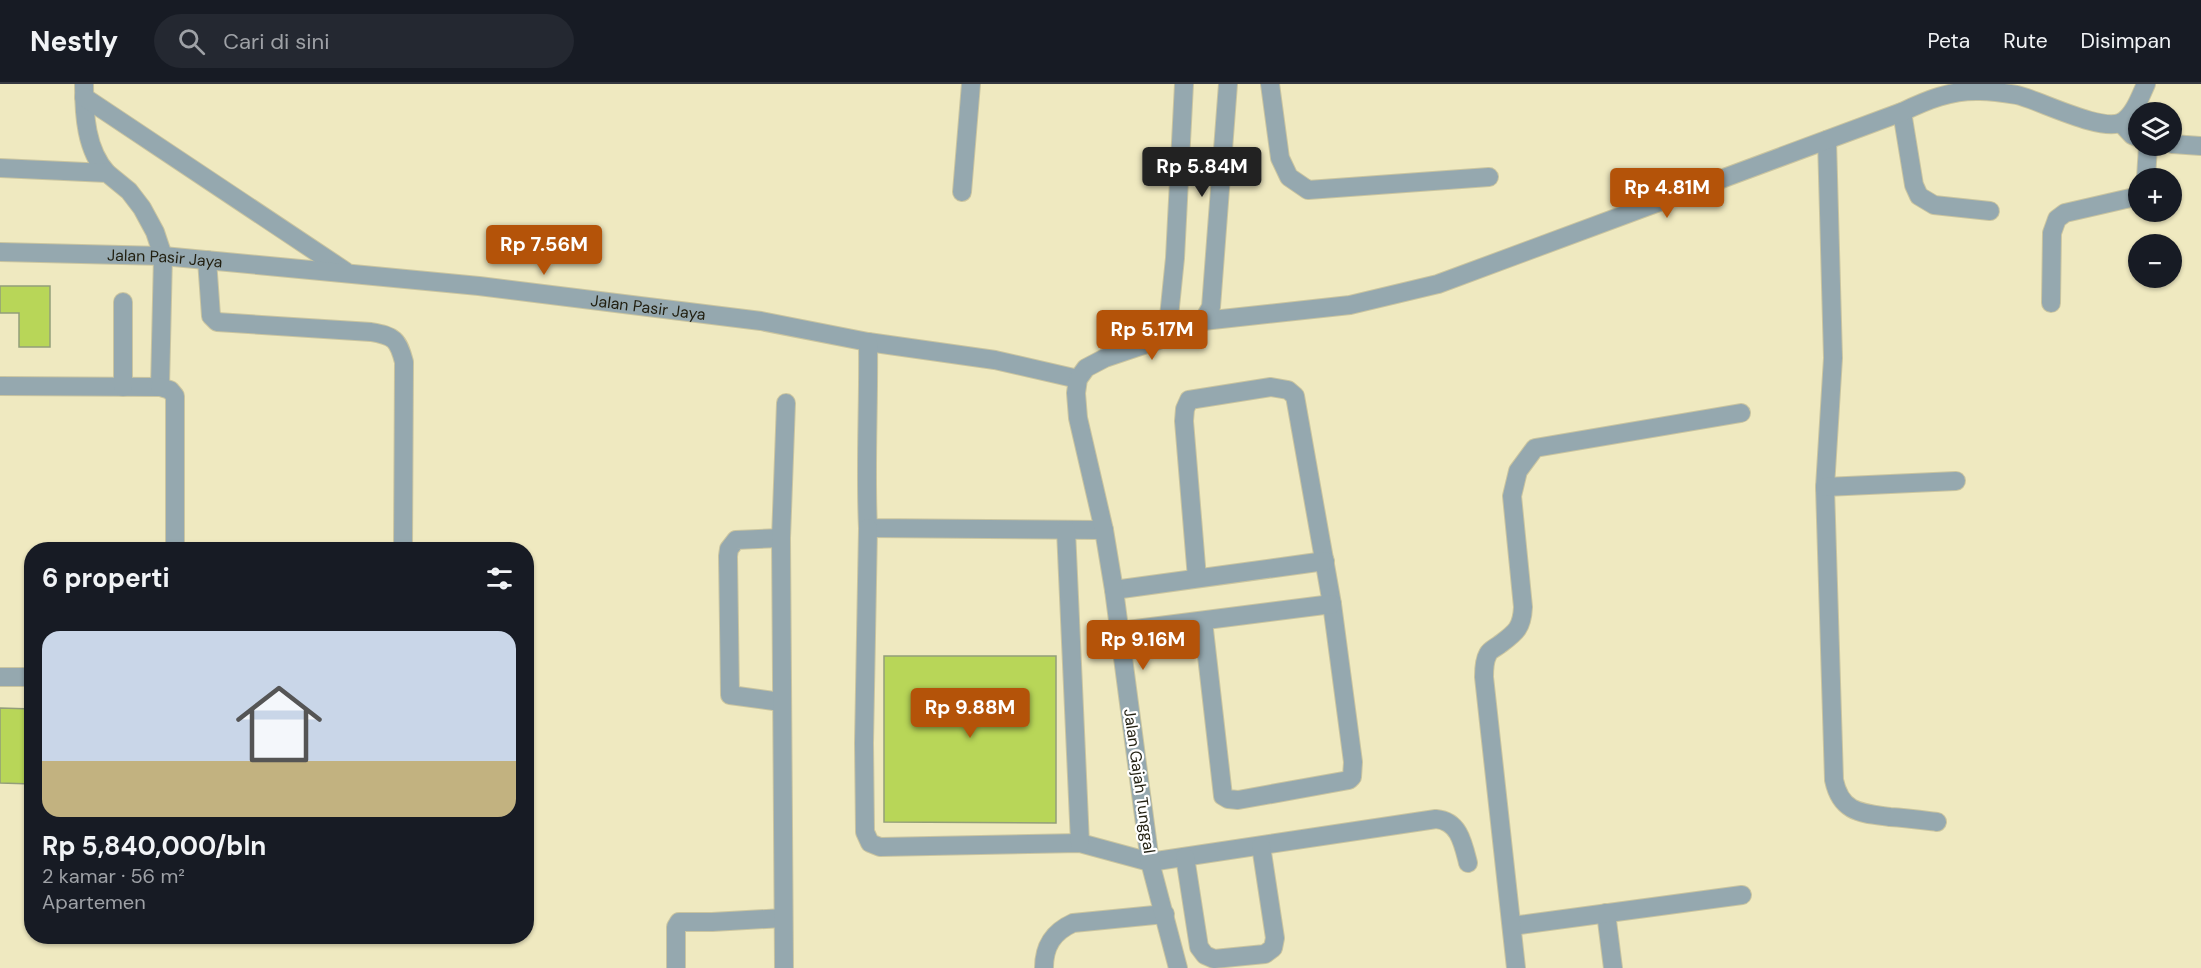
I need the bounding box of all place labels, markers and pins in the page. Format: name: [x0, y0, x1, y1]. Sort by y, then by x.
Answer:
pin: Rp 5.84M: [1140, 147, 1264, 198]
pin: Rp 4.81M: [1605, 168, 1729, 219]
pin: Rp 7.56M: [482, 225, 606, 276]
pin: Rp 5.17M: [1090, 310, 1214, 361]
pin: Rp 9.16M: [1081, 620, 1205, 671]
pin: Rp 9.88M: [908, 688, 1032, 739]

